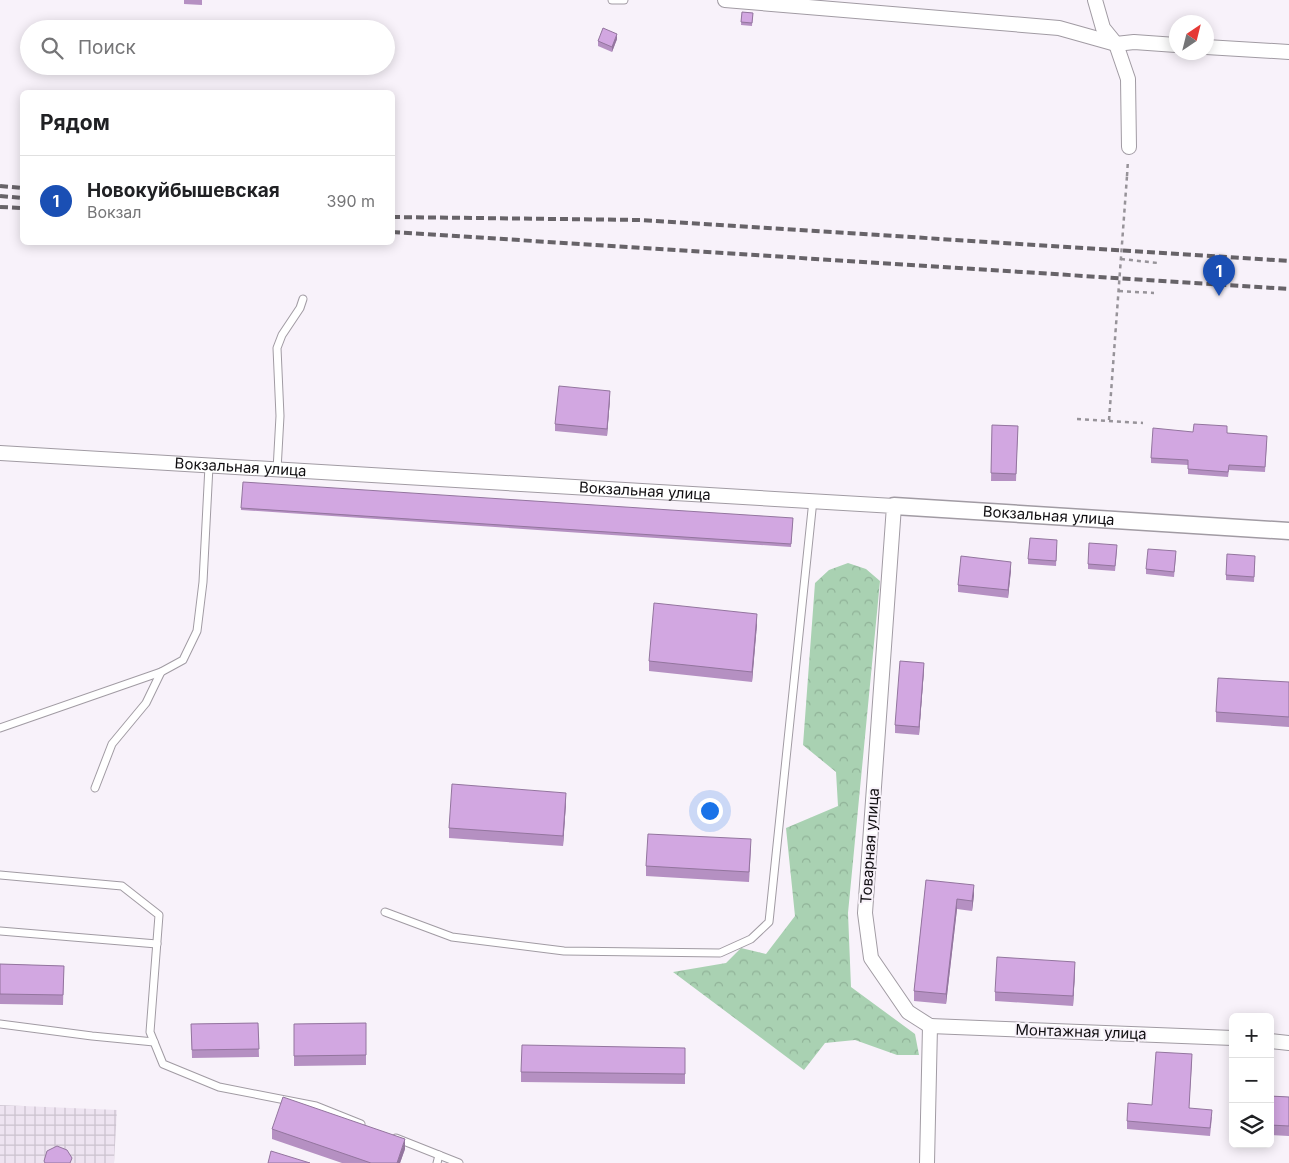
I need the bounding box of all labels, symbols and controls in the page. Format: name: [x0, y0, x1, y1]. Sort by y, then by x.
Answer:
north arrow: [1169, 15, 1214, 60]
search box: [20, 20, 395, 75]
icon: search: [38, 34, 66, 62]
text: Поиск: [78, 36, 136, 59]
text: Рядом: [40, 110, 110, 135]
text: Новокуйбышевская: [87, 179, 280, 202]
text: 1: [53, 191, 59, 211]
text: 390 m: [327, 191, 375, 211]
text: Вокзал: [87, 202, 141, 222]
pin: 1: [1203, 255, 1235, 296]
street label: Вокзальная улица: [174, 453, 307, 480]
street label: Вокзальная улица: [578, 477, 711, 504]
street label: Вокзальная улица: [982, 502, 1115, 529]
street label: Товарная улица: [856, 787, 883, 905]
your location: [697, 798, 723, 824]
map controls: [1229, 1013, 1274, 1148]
button: +: [1229, 1013, 1274, 1058]
street label: Монтажная улица: [1015, 1020, 1147, 1043]
button: −: [1229, 1058, 1274, 1103]
button: layers: [1229, 1103, 1274, 1148]

